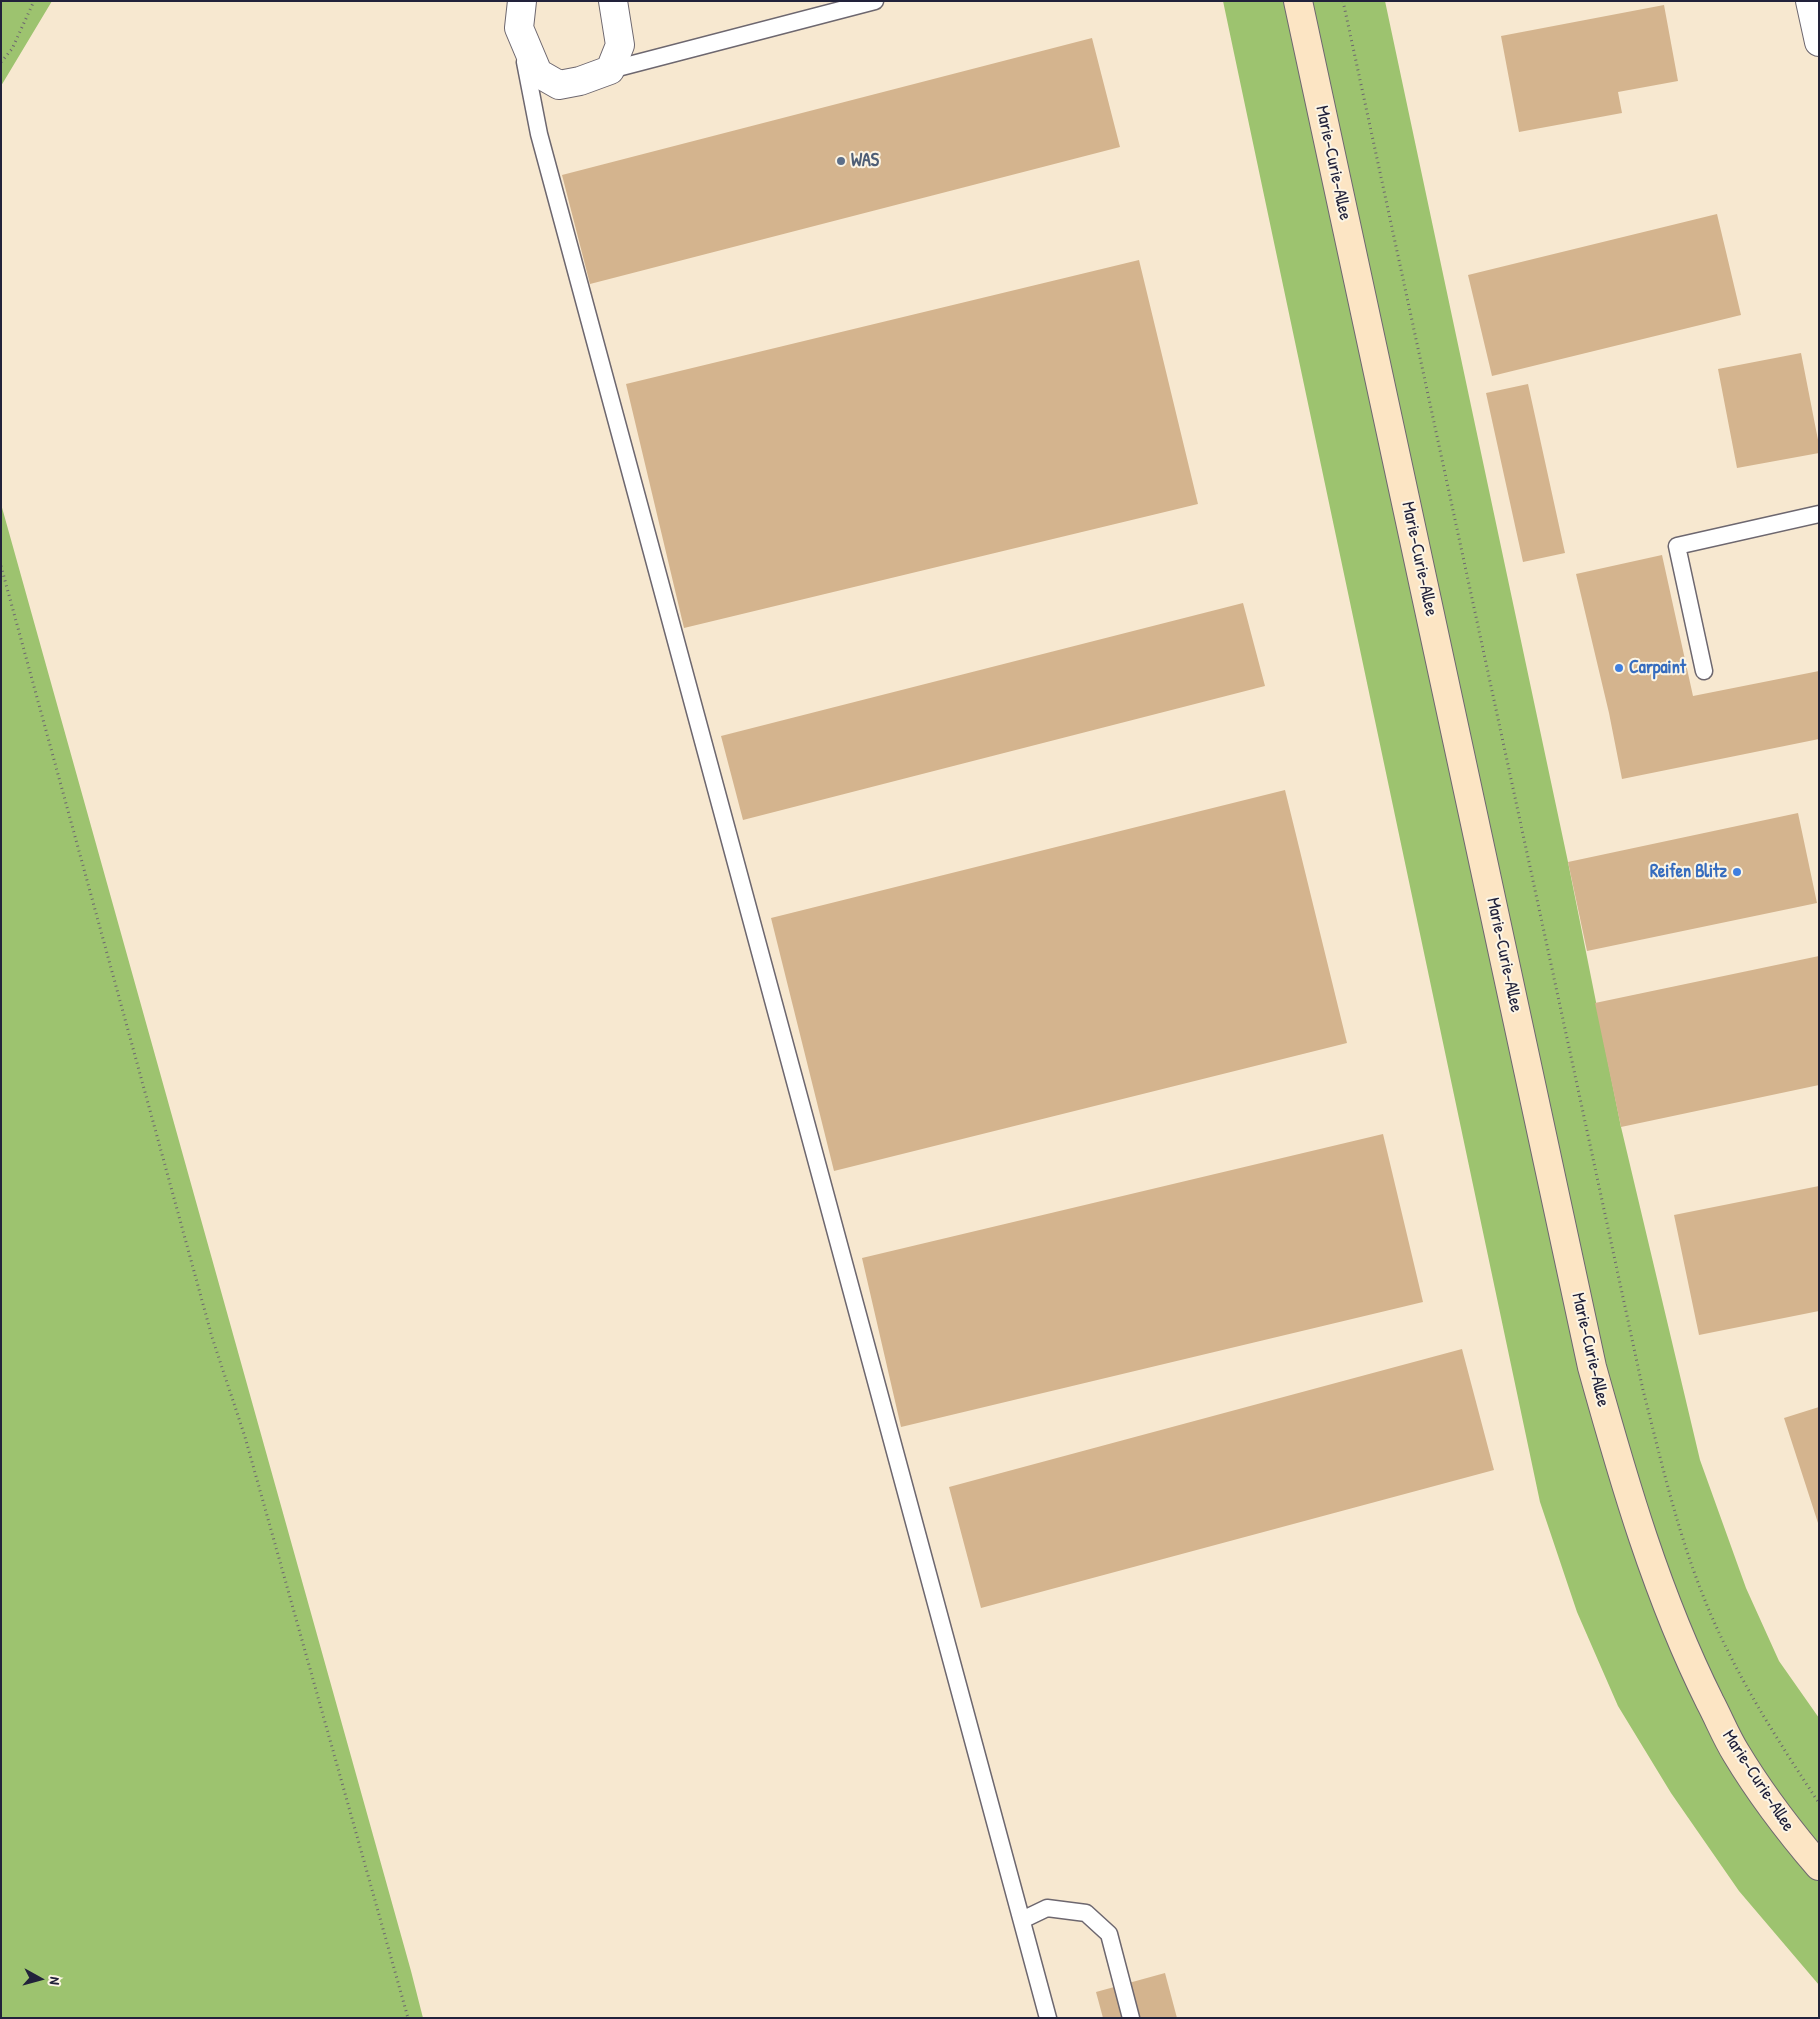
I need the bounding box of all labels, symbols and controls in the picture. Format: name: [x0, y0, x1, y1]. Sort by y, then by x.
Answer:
street label: Marie-Curie-Allee: [1310, 104, 1356, 222]
place label: WAS: [851, 150, 879, 172]
marker: WAS: [835, 155, 847, 167]
street label: Marie-Curie-Allee: [1396, 500, 1442, 618]
place label: Carpaint: [1629, 657, 1686, 679]
marker: Carpaint: [1613, 662, 1625, 674]
place label: Reifen Blitz: [1650, 861, 1727, 883]
marker: Reifen Blitz: [1731, 866, 1743, 878]
street label: Marie-Curie-Allee: [1481, 896, 1527, 1014]
street label: Marie-Curie-Allee: [1566, 1291, 1614, 1409]
street label: Marie-Curie-Allee: [1717, 1726, 1799, 1836]
north arrow: [15, 1954, 65, 2004]
text: N: [46, 1976, 65, 1986]

